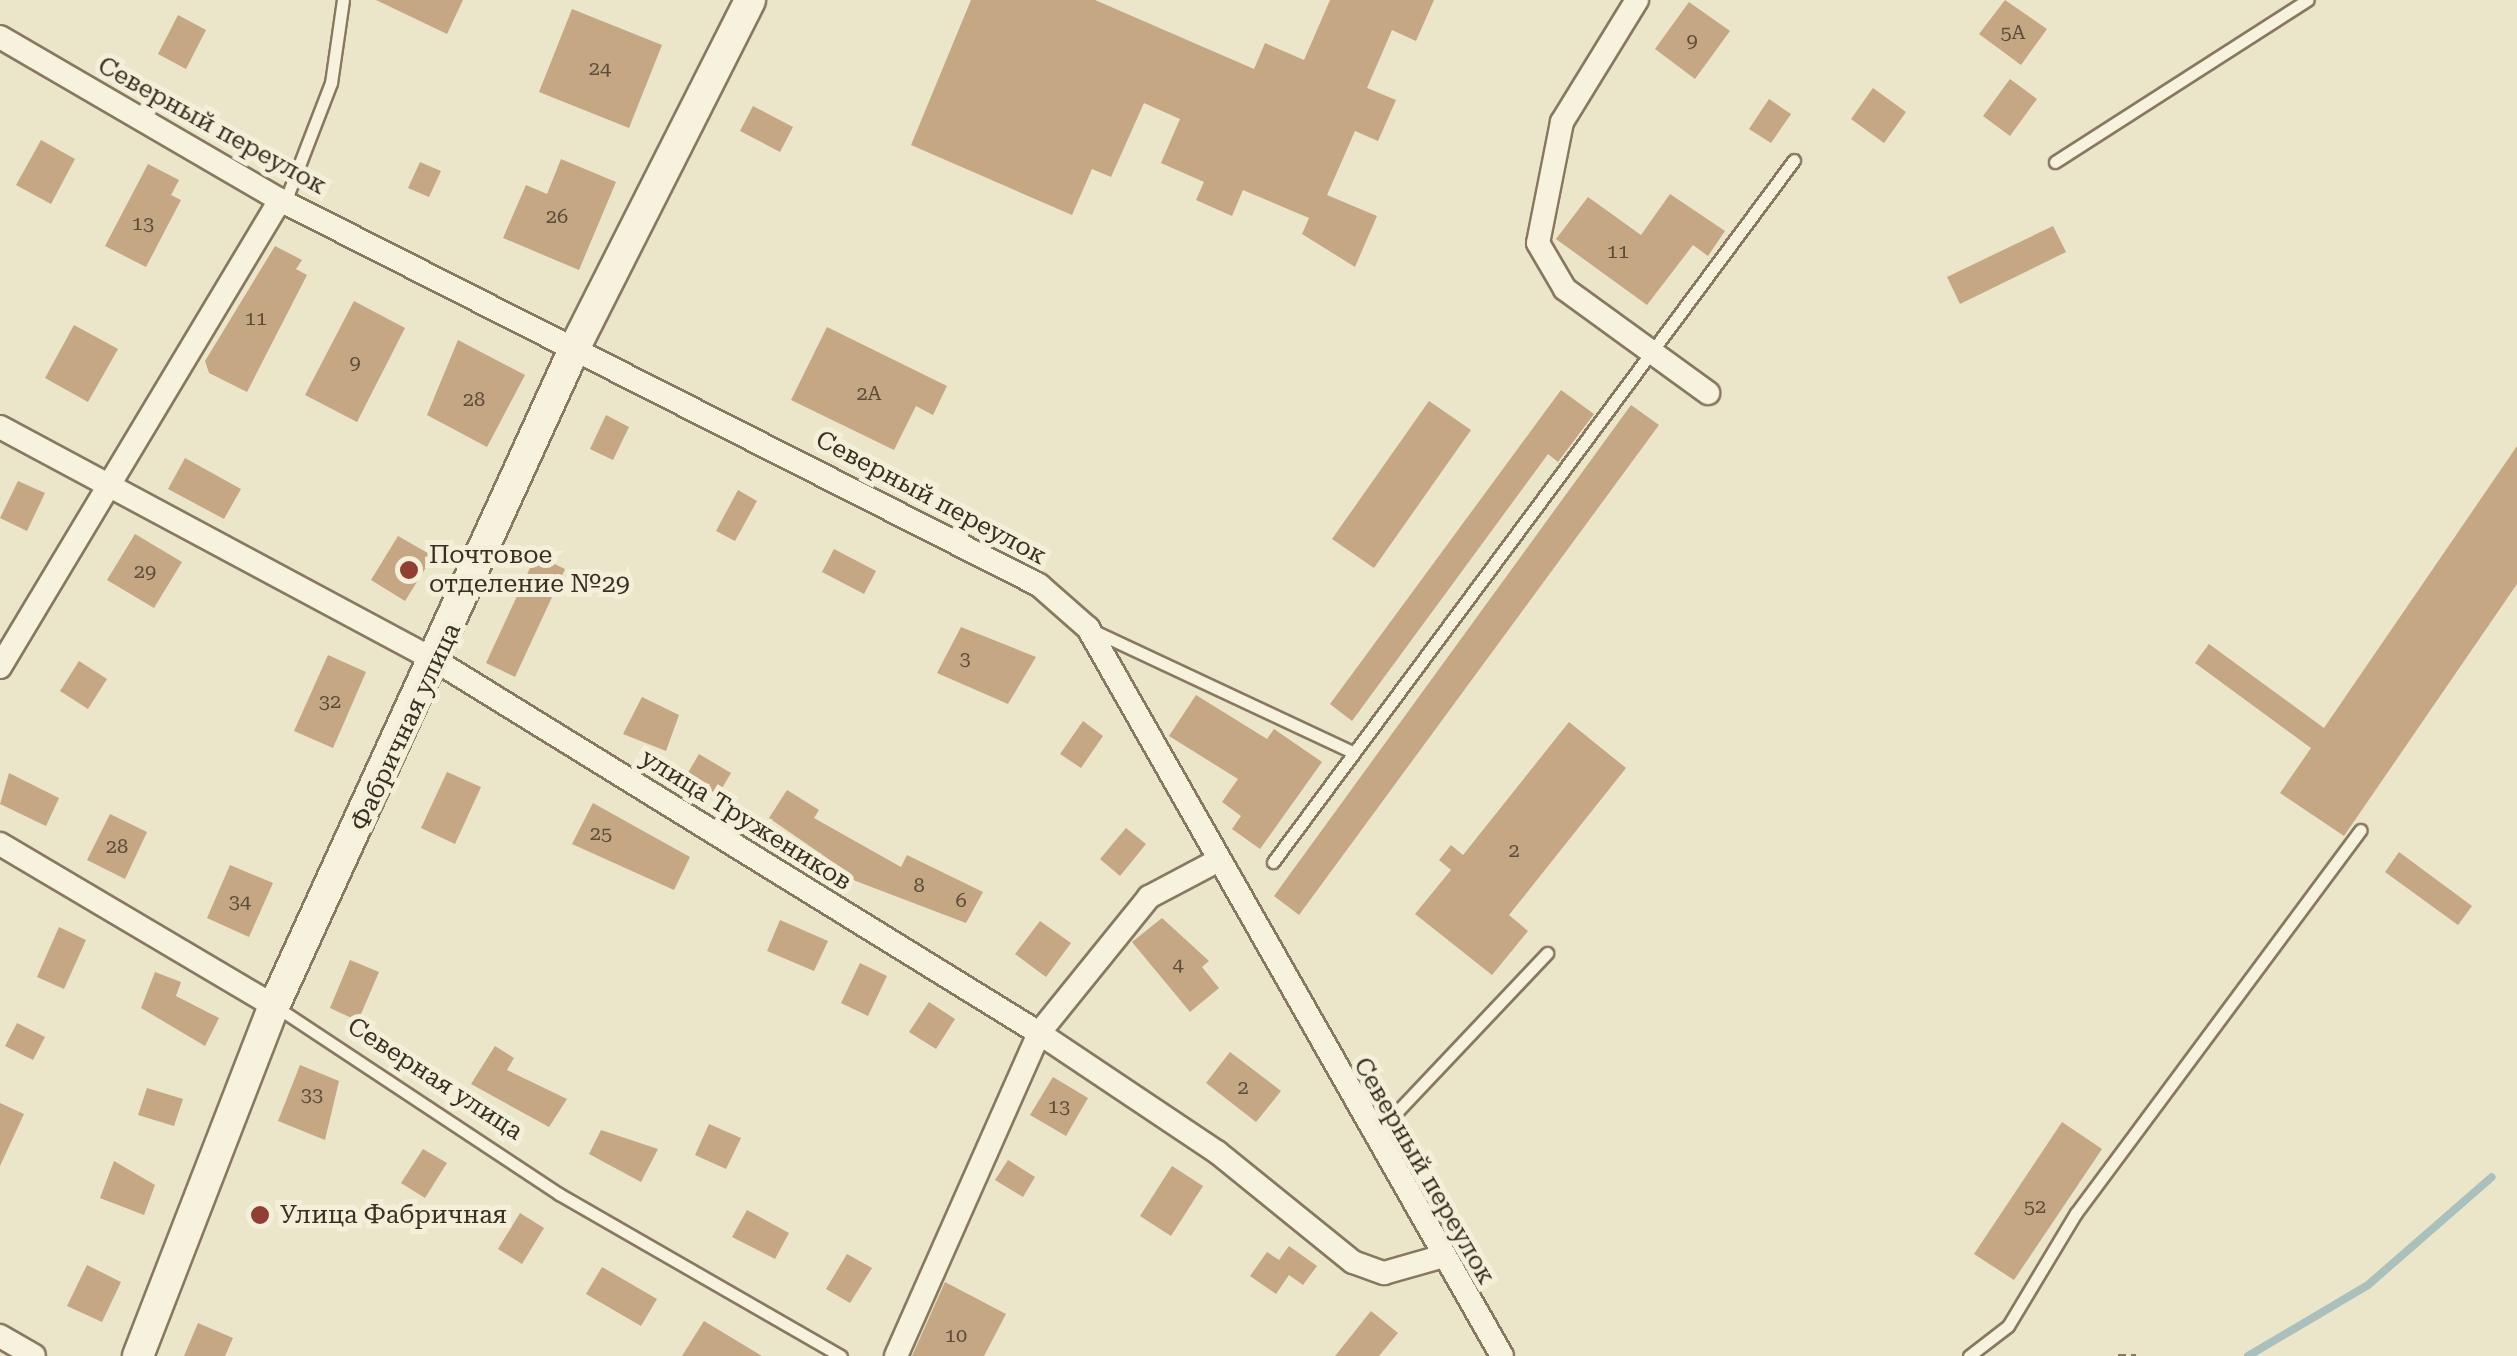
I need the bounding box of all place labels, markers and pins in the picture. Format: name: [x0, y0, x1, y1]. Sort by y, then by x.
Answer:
place label: Почтовое отделение №29: [429, 541, 630, 600]
marker: Почтовое отделение №29: [398, 559, 420, 581]
place label: Улица Фабричная: [280, 1200, 507, 1230]
marker: Улица Фабричная: [249, 1204, 271, 1226]

